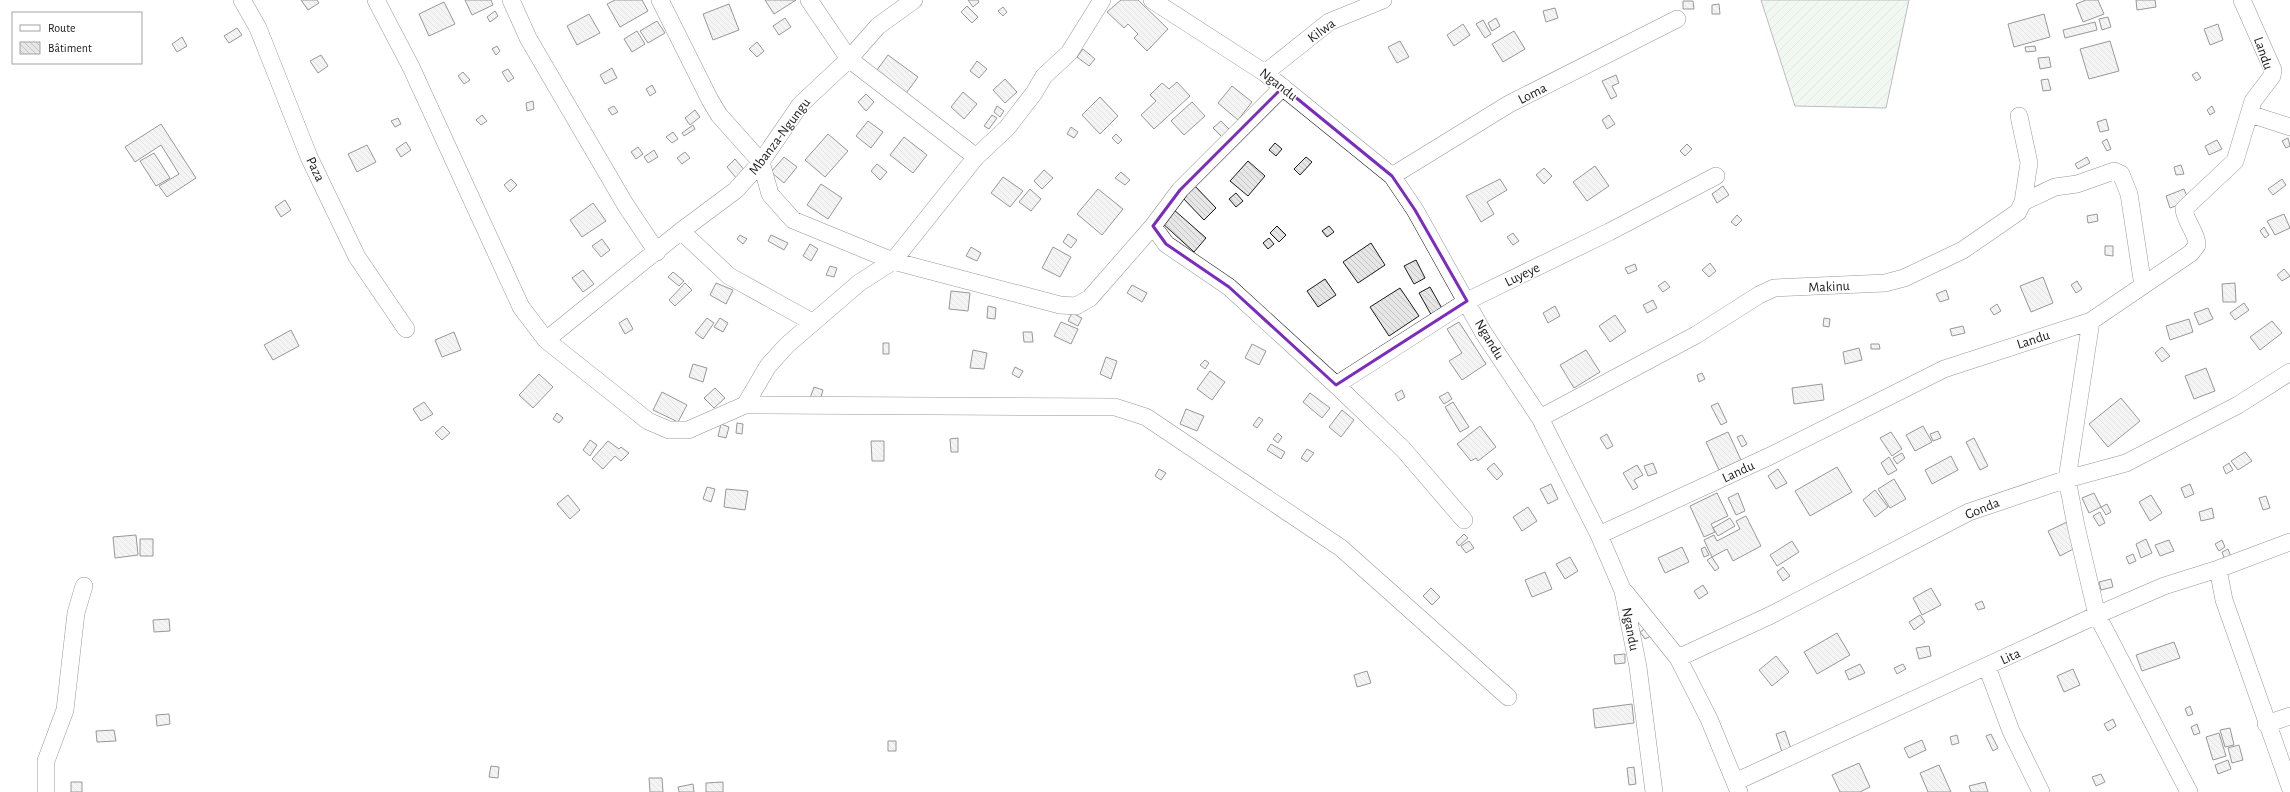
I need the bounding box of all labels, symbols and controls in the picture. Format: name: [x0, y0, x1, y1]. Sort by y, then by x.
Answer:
legend: [12, 12, 142, 64]
street label: Kilwa: [1305, 16, 1338, 45]
text: Route: [48, 22, 75, 34]
street label: Landu: [2251, 35, 2275, 72]
text: Bâtiment: [48, 42, 92, 54]
street label: Ngandu: [1257, 66, 1300, 104]
street label: Loma: [1516, 81, 1549, 107]
street label: Mbanza-Ngungu: [746, 96, 813, 178]
street label: Paza: [303, 155, 327, 184]
street label: Luyeye: [1503, 260, 1542, 289]
street label: Makinu: [1808, 279, 1850, 295]
street label: Ngandu: [1472, 317, 1506, 362]
street label: Landu: [2015, 328, 2052, 352]
street label: Landu: [1720, 458, 1757, 485]
street label: Gonda: [1963, 496, 2002, 522]
street label: Ngandu: [1619, 606, 1641, 652]
street label: Lita: [1998, 646, 2023, 668]

